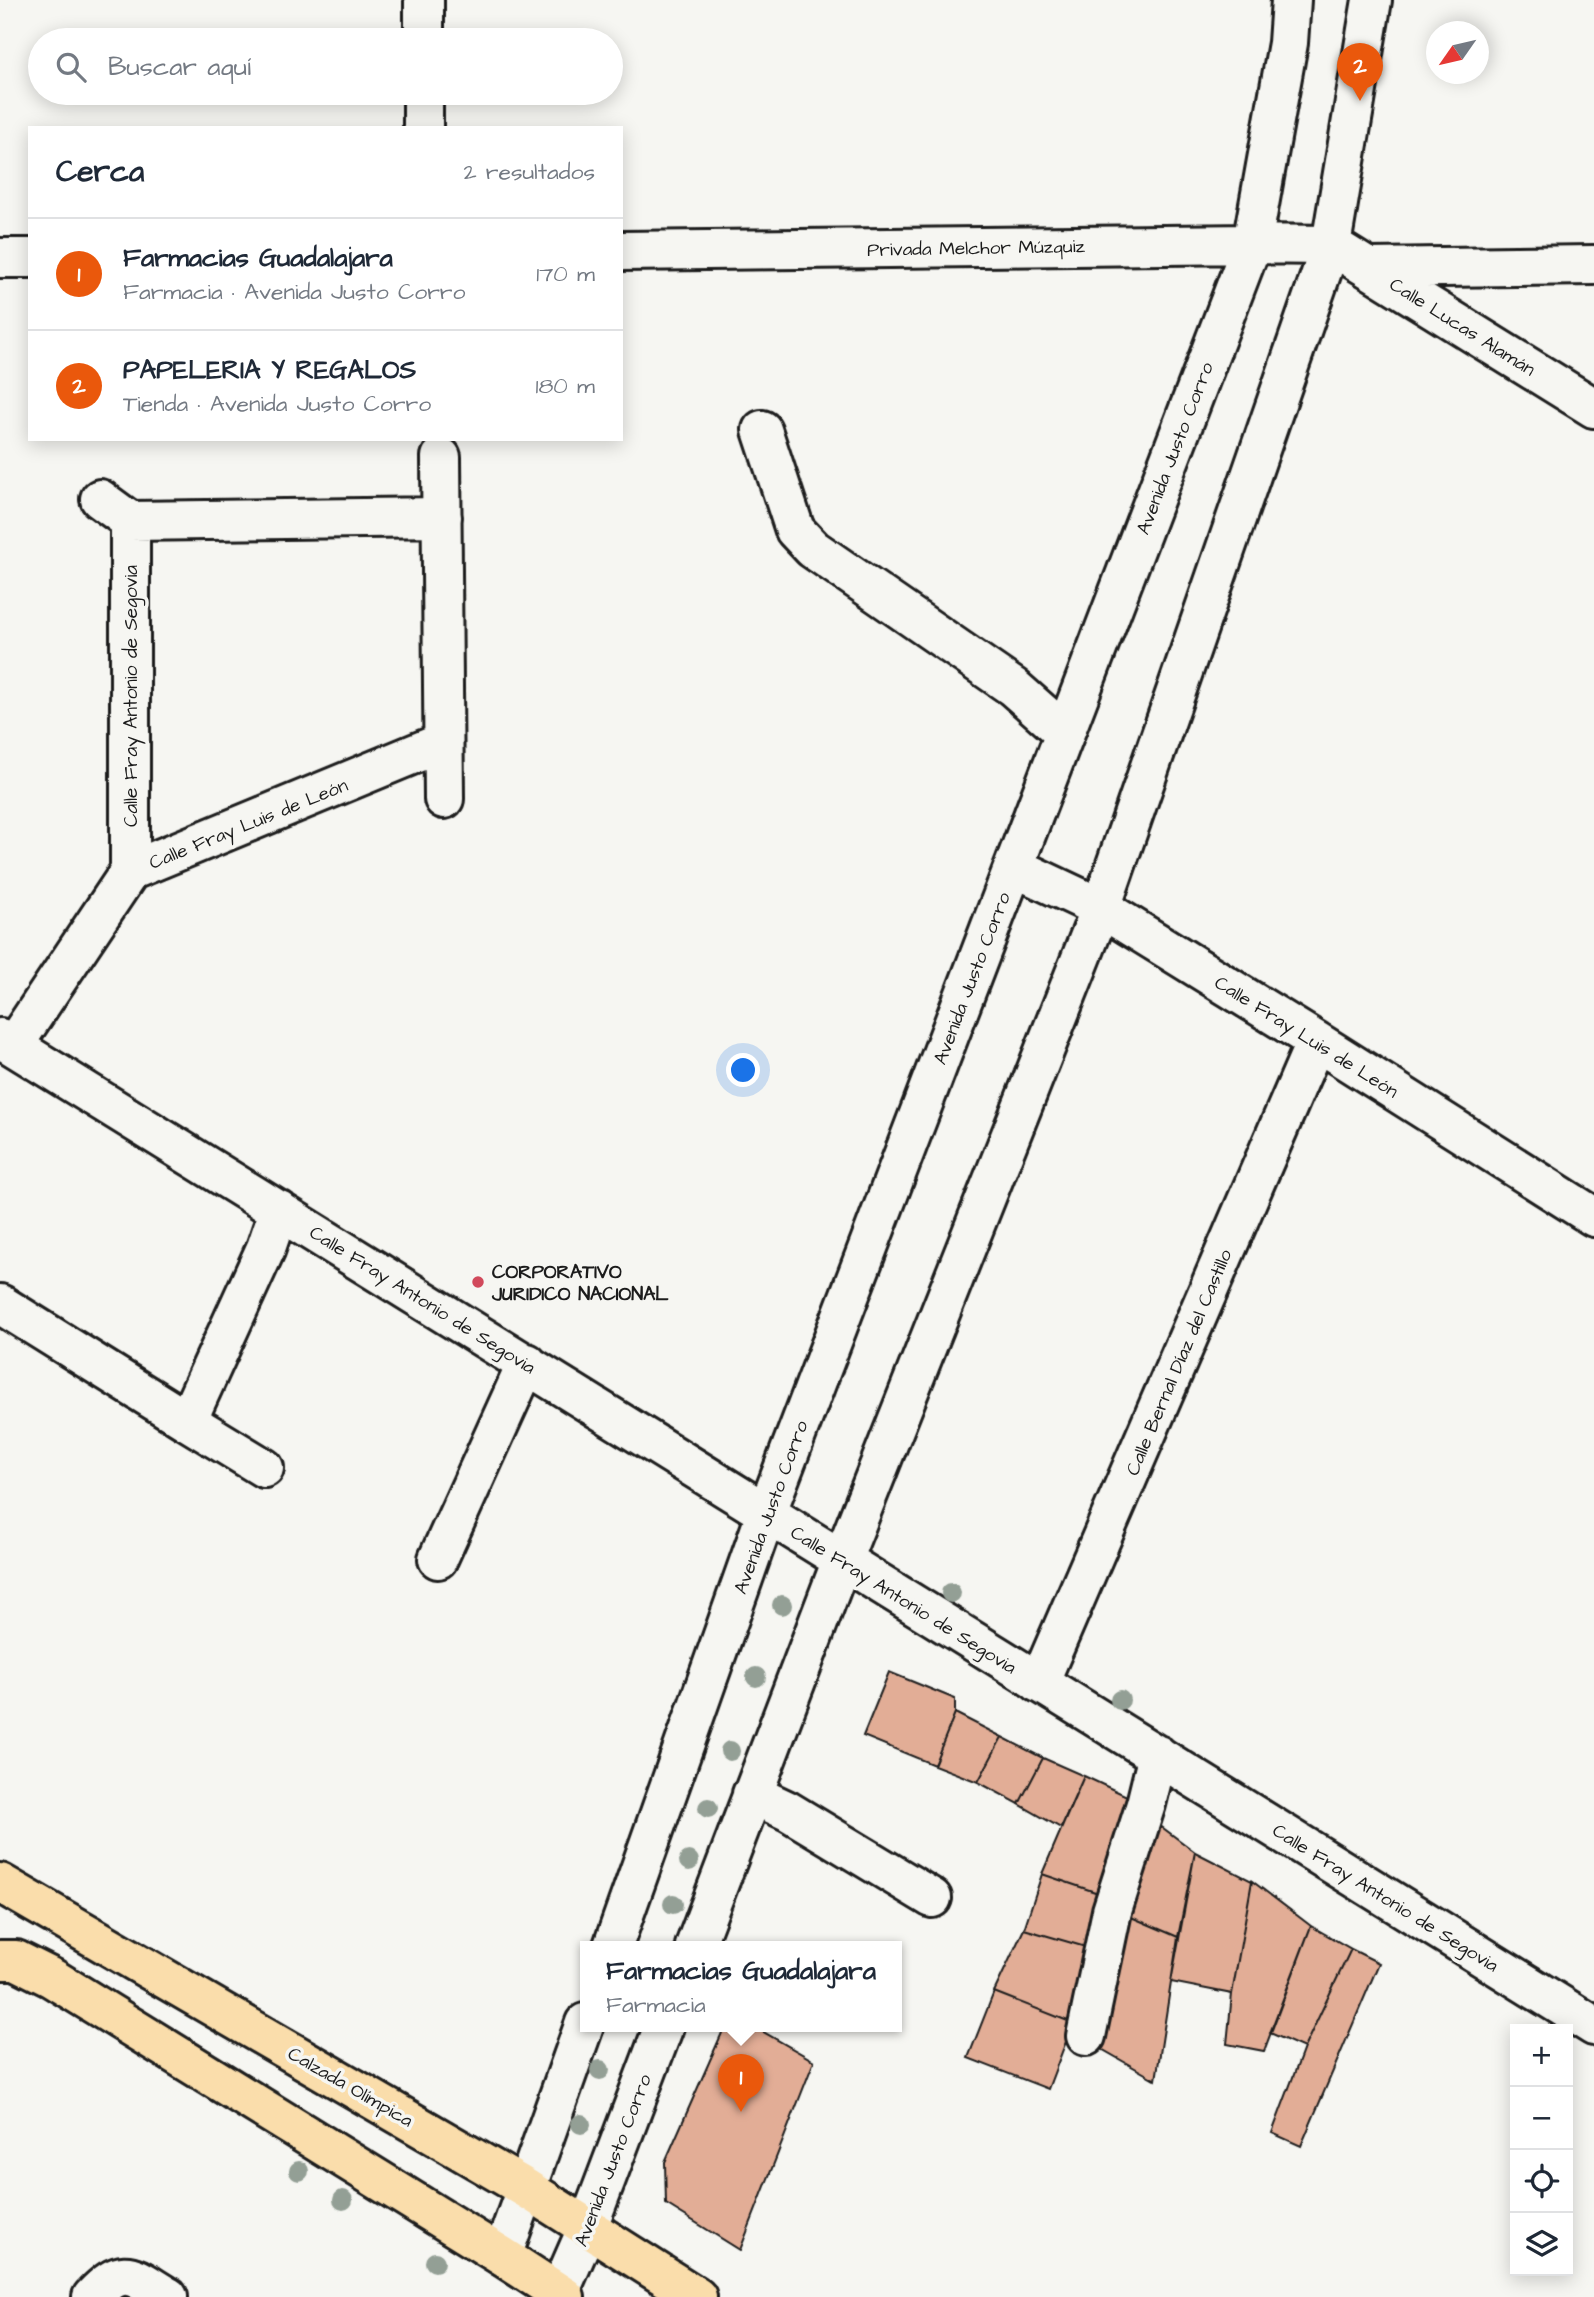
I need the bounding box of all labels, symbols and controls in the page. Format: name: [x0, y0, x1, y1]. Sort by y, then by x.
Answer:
north arrow: [1426, 21, 1489, 84]
search box: [28, 28, 623, 105]
pin: 2: [1337, 43, 1383, 101]
icon: search: [52, 48, 90, 86]
text: Buscar aquí: [108, 49, 251, 85]
text: Cerca: [56, 151, 144, 193]
text: 2 resultados: [463, 156, 595, 188]
street label: Privada Melchor Múzquiz: [867, 233, 1086, 264]
text: Farmacias Guadalajara: [123, 240, 393, 276]
text: 1: [78, 258, 80, 290]
text: 170 m: [536, 258, 595, 290]
street label: Calle Lucas Alamán: [1384, 271, 1540, 383]
text: Farmacia · Avenida Justo Corro: [123, 276, 465, 308]
text: PAPELERIA Y REGALOS: [123, 352, 416, 388]
street label: Avenida Justo Corro: [1130, 358, 1221, 539]
text: 2: [72, 370, 86, 402]
text: 180 m: [536, 370, 595, 402]
text: Tienda · Avenida Justo Corro: [123, 388, 431, 420]
street label: Calle Fray Antonio de Segovia: [118, 565, 146, 827]
street label: Calle Fray Luis de León: [145, 772, 352, 878]
street label: Avenida Justo Corro: [927, 888, 1018, 1069]
street label: Calle Fray Luis de León: [1208, 970, 1403, 1106]
your location: [726, 1053, 760, 1087]
street label: Calle Fray Antonio de Segovia: [303, 1219, 541, 1382]
street label: Calle Bernal Díaz del Castillo: [1119, 1245, 1239, 1480]
place label: CORPORATIVO JURIDICO NACIONAL: [491, 1259, 669, 1308]
marker: CORPORATIVO JURIDICO NACIONAL: [470, 1274, 486, 1290]
street label: Avenida Justo Corro: [727, 1417, 815, 1598]
street label: Calle Fray Antonio de Segovia: [784, 1519, 1022, 1682]
street label: Calle Fray Antonio de Segovia: [1266, 1817, 1504, 1980]
popup: [580, 1941, 902, 2032]
text: Farmacias Guadalajara: [606, 1953, 876, 1989]
text: Farmacia: [606, 1989, 706, 2021]
map controls: [1510, 2024, 1573, 2276]
button: +: [1510, 2024, 1573, 2087]
street label: Calzada Olímpica: [283, 2040, 418, 2134]
pin: 1: [718, 2054, 764, 2112]
street label: Avenida Justo Corro: [568, 2070, 659, 2251]
button: −: [1510, 2087, 1573, 2150]
button: locate: [1510, 2150, 1573, 2213]
button: layers: [1510, 2213, 1573, 2276]

